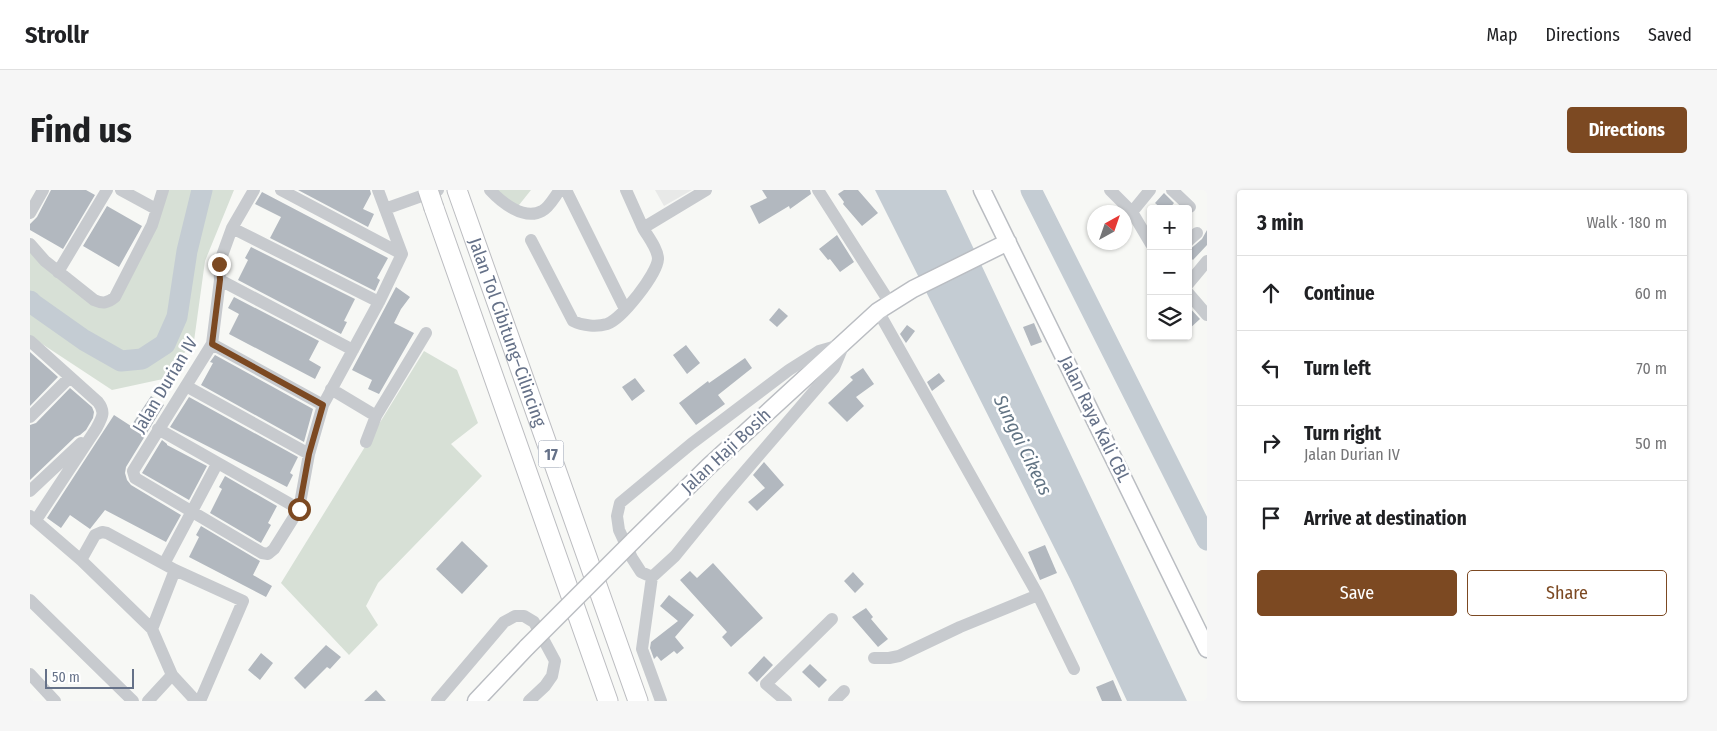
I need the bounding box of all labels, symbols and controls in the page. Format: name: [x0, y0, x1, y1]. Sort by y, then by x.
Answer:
text: Strollr: [25, 21, 89, 49]
text: Map: [1486, 24, 1518, 46]
text: Directions: [1546, 24, 1620, 46]
text: Saved: [1648, 24, 1692, 46]
button: Directions: [1567, 107, 1687, 153]
text: Find us: [30, 109, 132, 151]
north arrow: [1087, 205, 1132, 250]
map controls: [1147, 205, 1192, 340]
button: +: [1147, 205, 1192, 250]
text: 3 min: [1257, 210, 1304, 236]
text: Walk · 180 m: [1587, 213, 1667, 232]
street label: Jalan Tol Cibitung–Cilincing: [464, 235, 551, 430]
button: −: [1147, 250, 1192, 295]
route end: [208, 253, 231, 276]
icon: ahead: [1257, 279, 1285, 307]
text: Continue: [1304, 282, 1375, 305]
text: 60 m: [1635, 284, 1667, 303]
button: layers: [1147, 295, 1192, 340]
street label: Jalan Durian IV: [128, 332, 203, 437]
street label: Jalan Raya Kali CBL: [1055, 352, 1135, 486]
icon: left: [1257, 354, 1285, 382]
text: Turn left: [1304, 357, 1371, 380]
text: 70 m: [1636, 359, 1667, 378]
water label: Sungai Cikeas: [988, 390, 1057, 499]
street label: Jalan Haji Bosih: [677, 404, 775, 498]
text: Turn right: [1304, 422, 1381, 445]
icon: right: [1257, 429, 1285, 457]
text: 50 m: [1635, 434, 1667, 453]
road number: 17: [538, 440, 564, 468]
text: Jalan Durian IV: [1304, 445, 1400, 464]
route start: [288, 498, 311, 521]
icon: arrive: [1257, 504, 1285, 532]
text: Arrive at destination: [1304, 507, 1467, 530]
button: Save: [1257, 570, 1457, 616]
button: Share: [1467, 570, 1667, 616]
scale bar: [45, 666, 134, 689]
text: 50 m: [52, 669, 80, 686]

